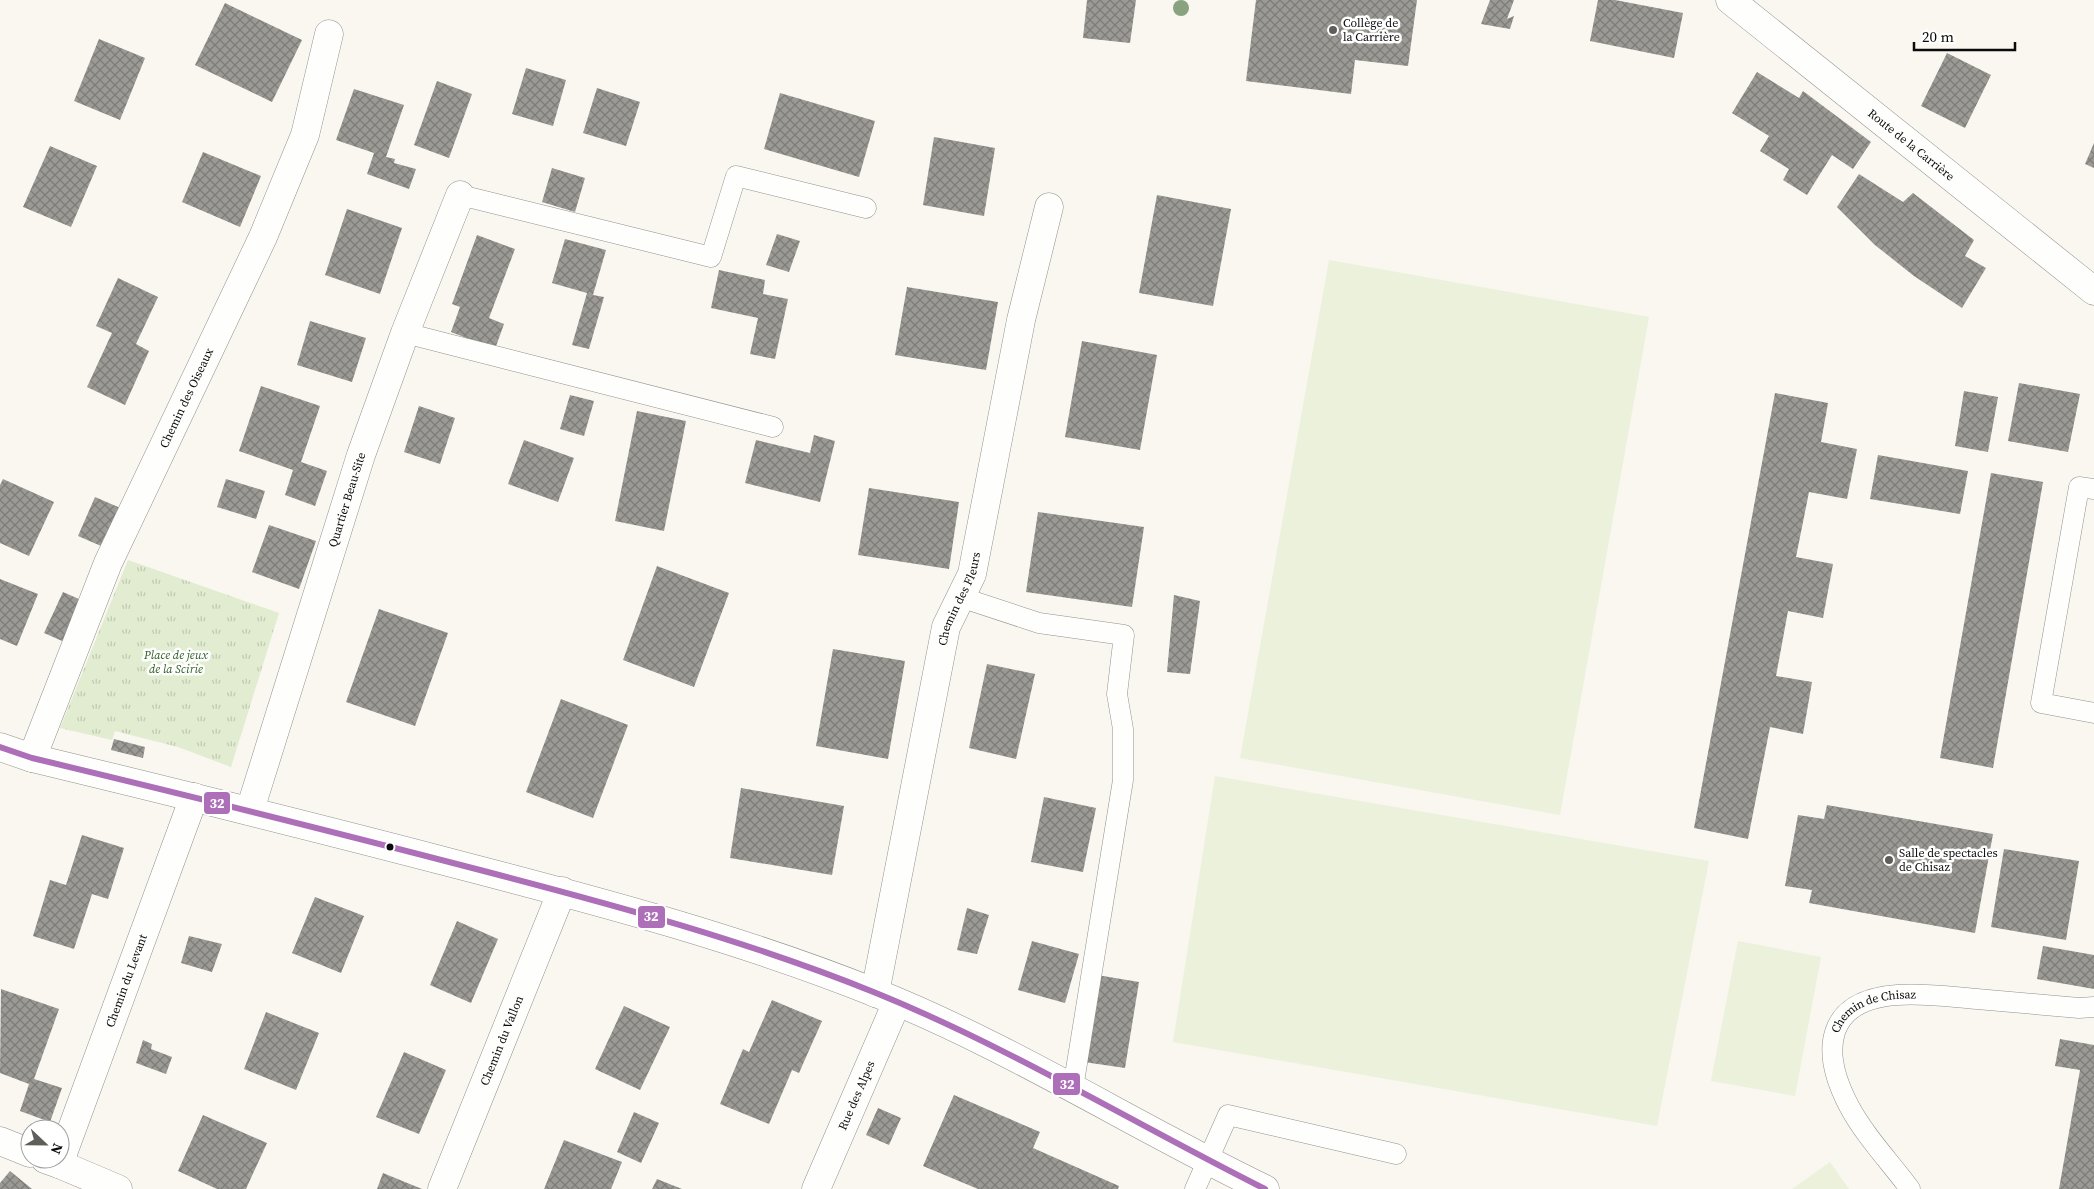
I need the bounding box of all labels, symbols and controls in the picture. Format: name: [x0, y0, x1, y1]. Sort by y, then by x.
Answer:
place label: Collège de la Carrière: [1343, 15, 1400, 45]
scale bar: [1914, 20, 2015, 52]
marker: Collège de la Carrière: [1327, 24, 1339, 36]
text: 20 m: [1922, 26, 1954, 47]
street label: Route de la Carrière: [1865, 105, 1958, 184]
street label: Chemin des Oiseaux: [156, 345, 217, 451]
street label: Quartier Beau-Site: [325, 450, 369, 549]
street label: Chemin des Fleurs: [935, 551, 984, 647]
park label: Place de jeux de la Scirie: [143, 647, 209, 677]
line badge: 32: [203, 791, 231, 815]
text: 32: [209, 793, 225, 813]
unlabelled marker: [385, 842, 395, 852]
place label: Salle de spectacles de Chisaz: [1899, 845, 1998, 875]
marker: Salle de spectacles de Chisaz: [1883, 854, 1895, 866]
line badge: 32: [637, 905, 666, 929]
text: 32: [643, 906, 659, 926]
street label: Chemin du Levant: [102, 932, 151, 1030]
street label: Chemin de Chisaz: [1827, 986, 1917, 1035]
street label: Chemin du Vallon: [476, 993, 527, 1088]
street label: Rue des Alpes: [834, 1058, 879, 1133]
line badge: 32: [1052, 1072, 1081, 1096]
text: 32: [1059, 1074, 1075, 1094]
north arrow: [20, 1119, 70, 1169]
text: N: [46, 1140, 68, 1157]

